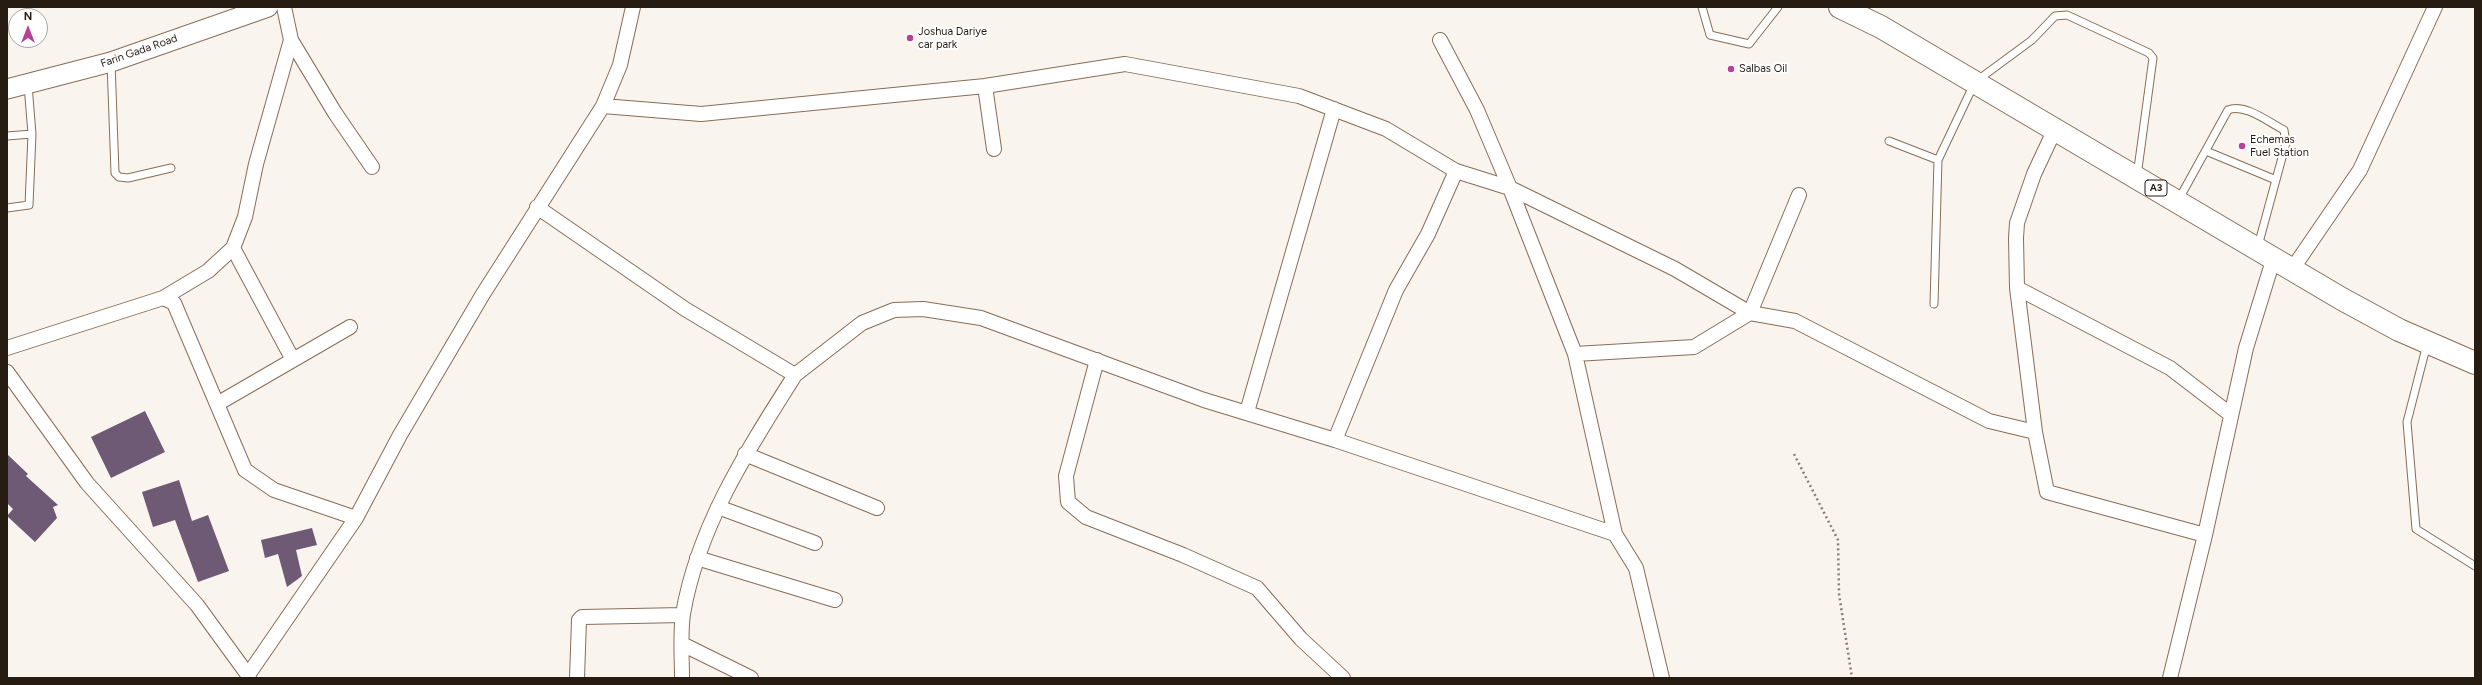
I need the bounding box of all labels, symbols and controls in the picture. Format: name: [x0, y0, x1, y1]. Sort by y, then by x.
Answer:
north arrow: [8, 8, 48, 48]
text: N: [24, 10, 32, 23]
place label: Joshua Dariye car park: [918, 25, 987, 51]
street label: Farin Gada Road: [99, 32, 179, 70]
marker: Joshua Dariye car park: [905, 33, 915, 43]
place label: Salbas Oil: [1739, 62, 1787, 76]
marker: Salbas Oil: [1726, 64, 1736, 74]
place label: Echemas Fuel Station: [2250, 133, 2309, 159]
marker: Echemas Fuel Station: [2237, 141, 2247, 151]
road number: A3: [2145, 180, 2167, 196]

